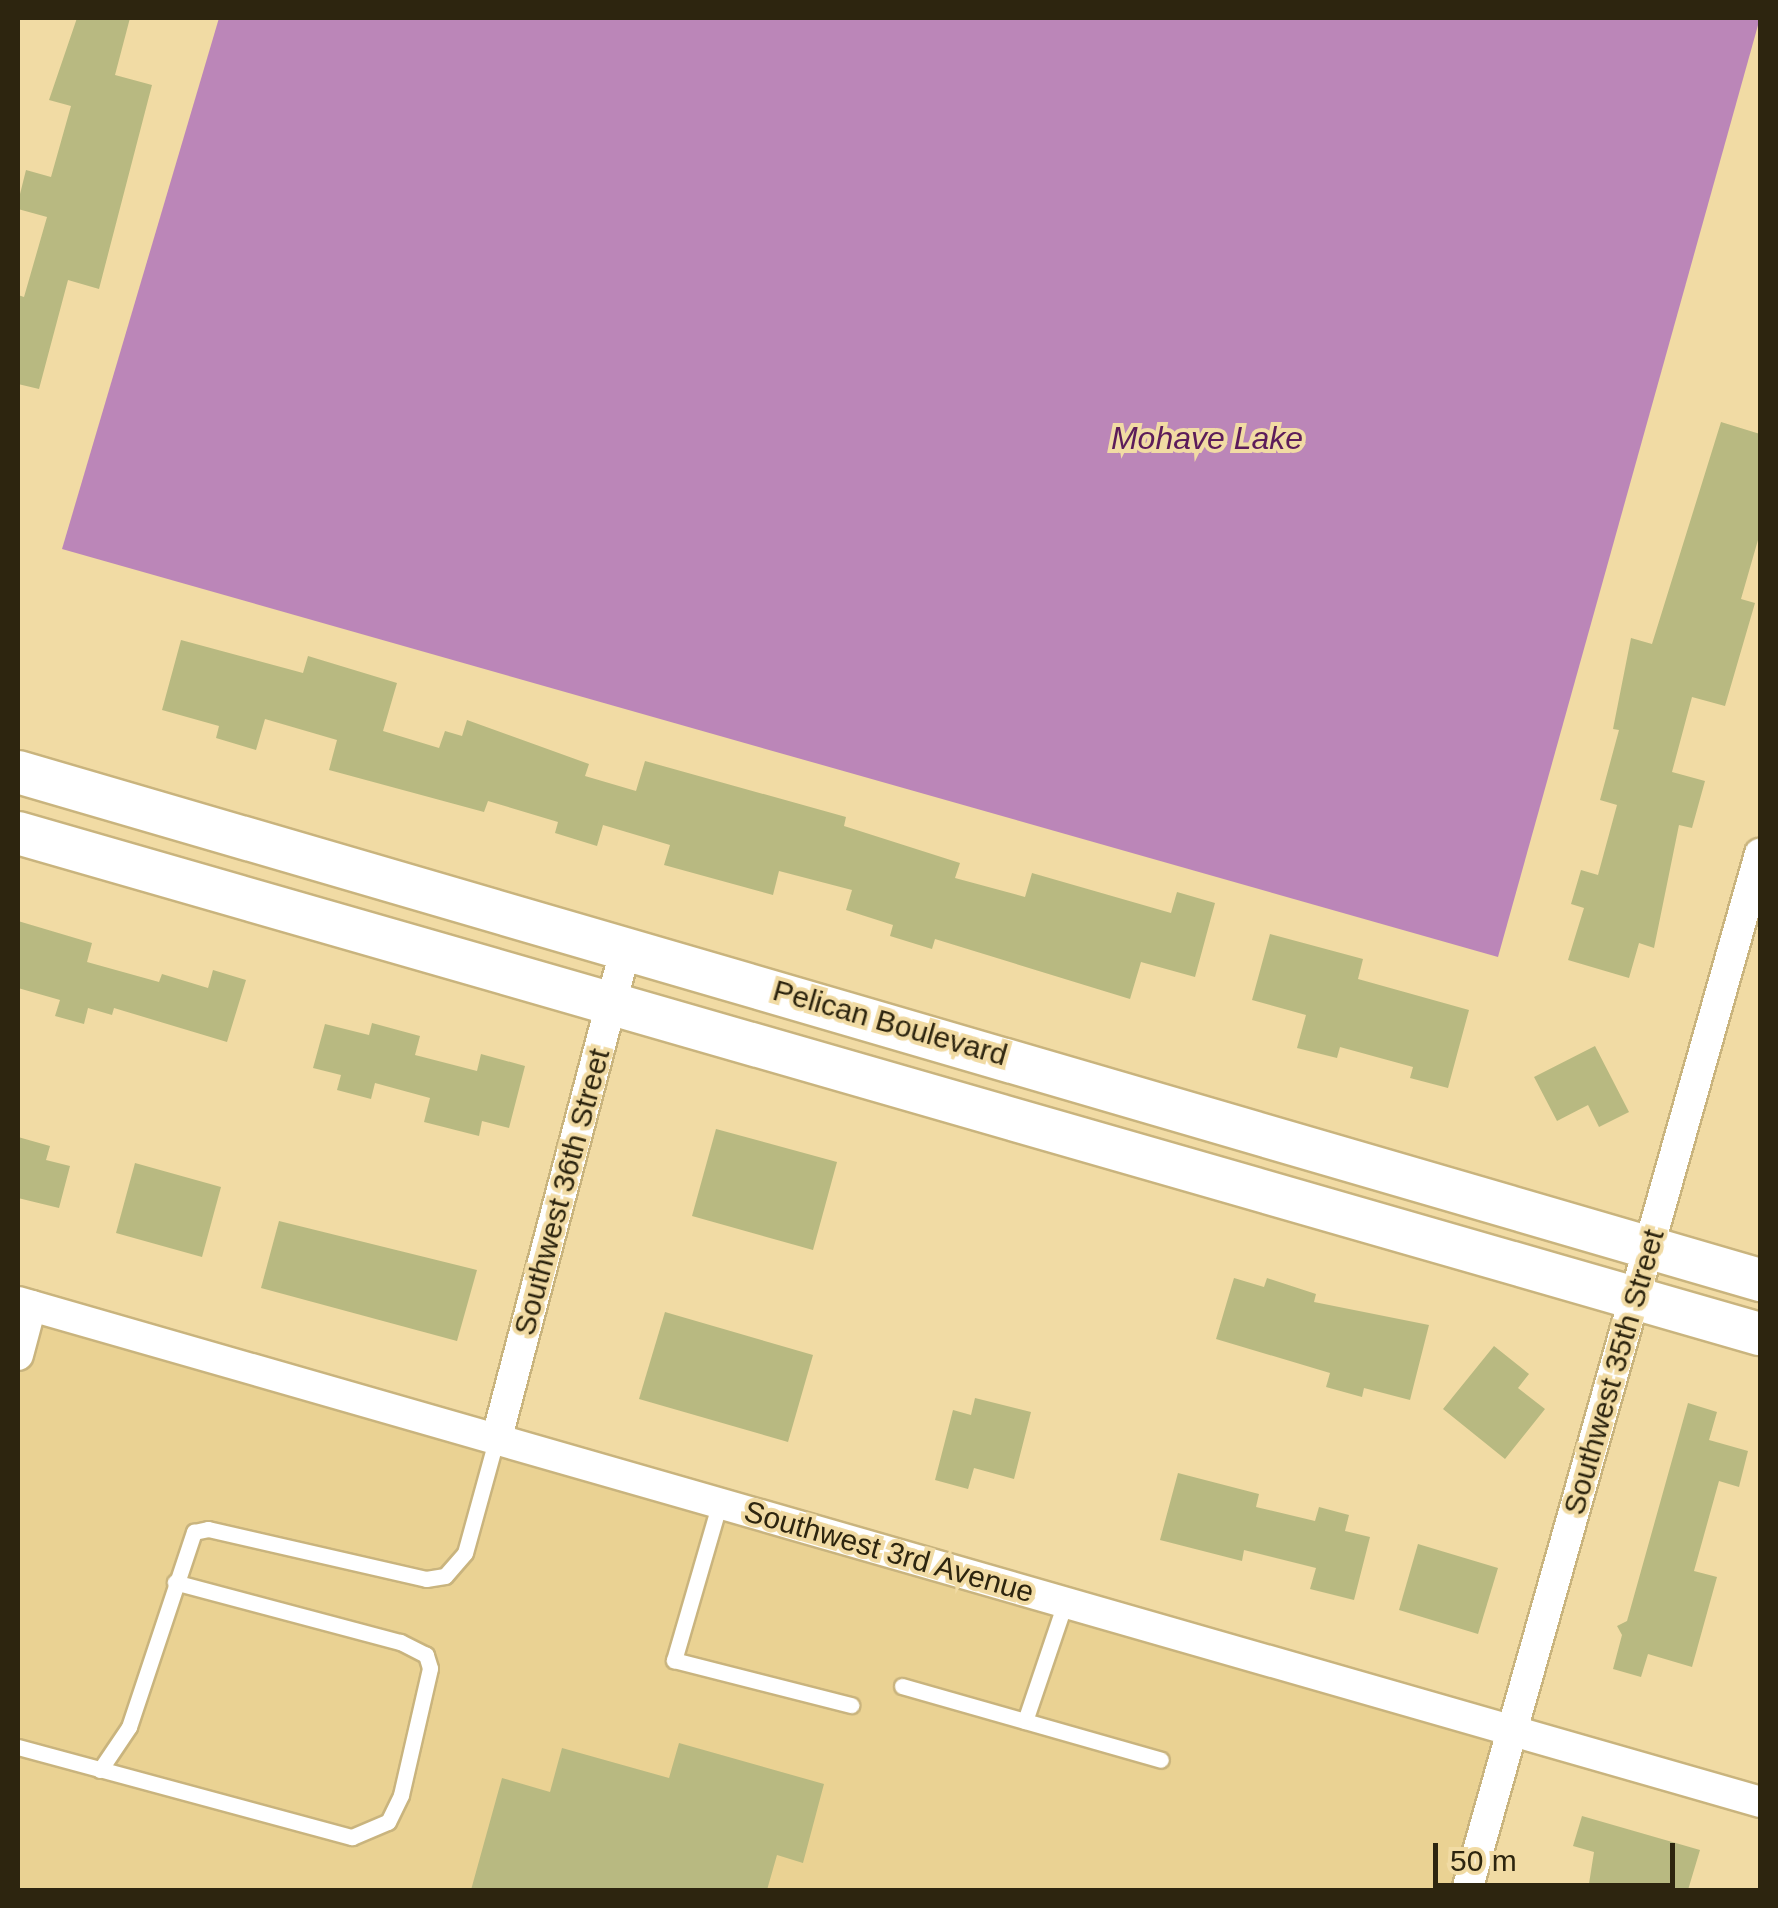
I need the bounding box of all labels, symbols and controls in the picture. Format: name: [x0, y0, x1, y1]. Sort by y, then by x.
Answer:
water label: Mohave Lake: [1111, 419, 1303, 457]
street label: Pelican Boulevard: [769, 972, 1011, 1074]
street label: Southwest 36th Street: [506, 1045, 618, 1339]
street label: Southwest 35th Street: [1556, 1225, 1672, 1519]
street label: Southwest 3rd Avenue: [739, 1493, 1039, 1611]
scale bar: [1438, 1823, 1680, 1885]
text: 50 m: [1450, 1844, 1517, 1877]

